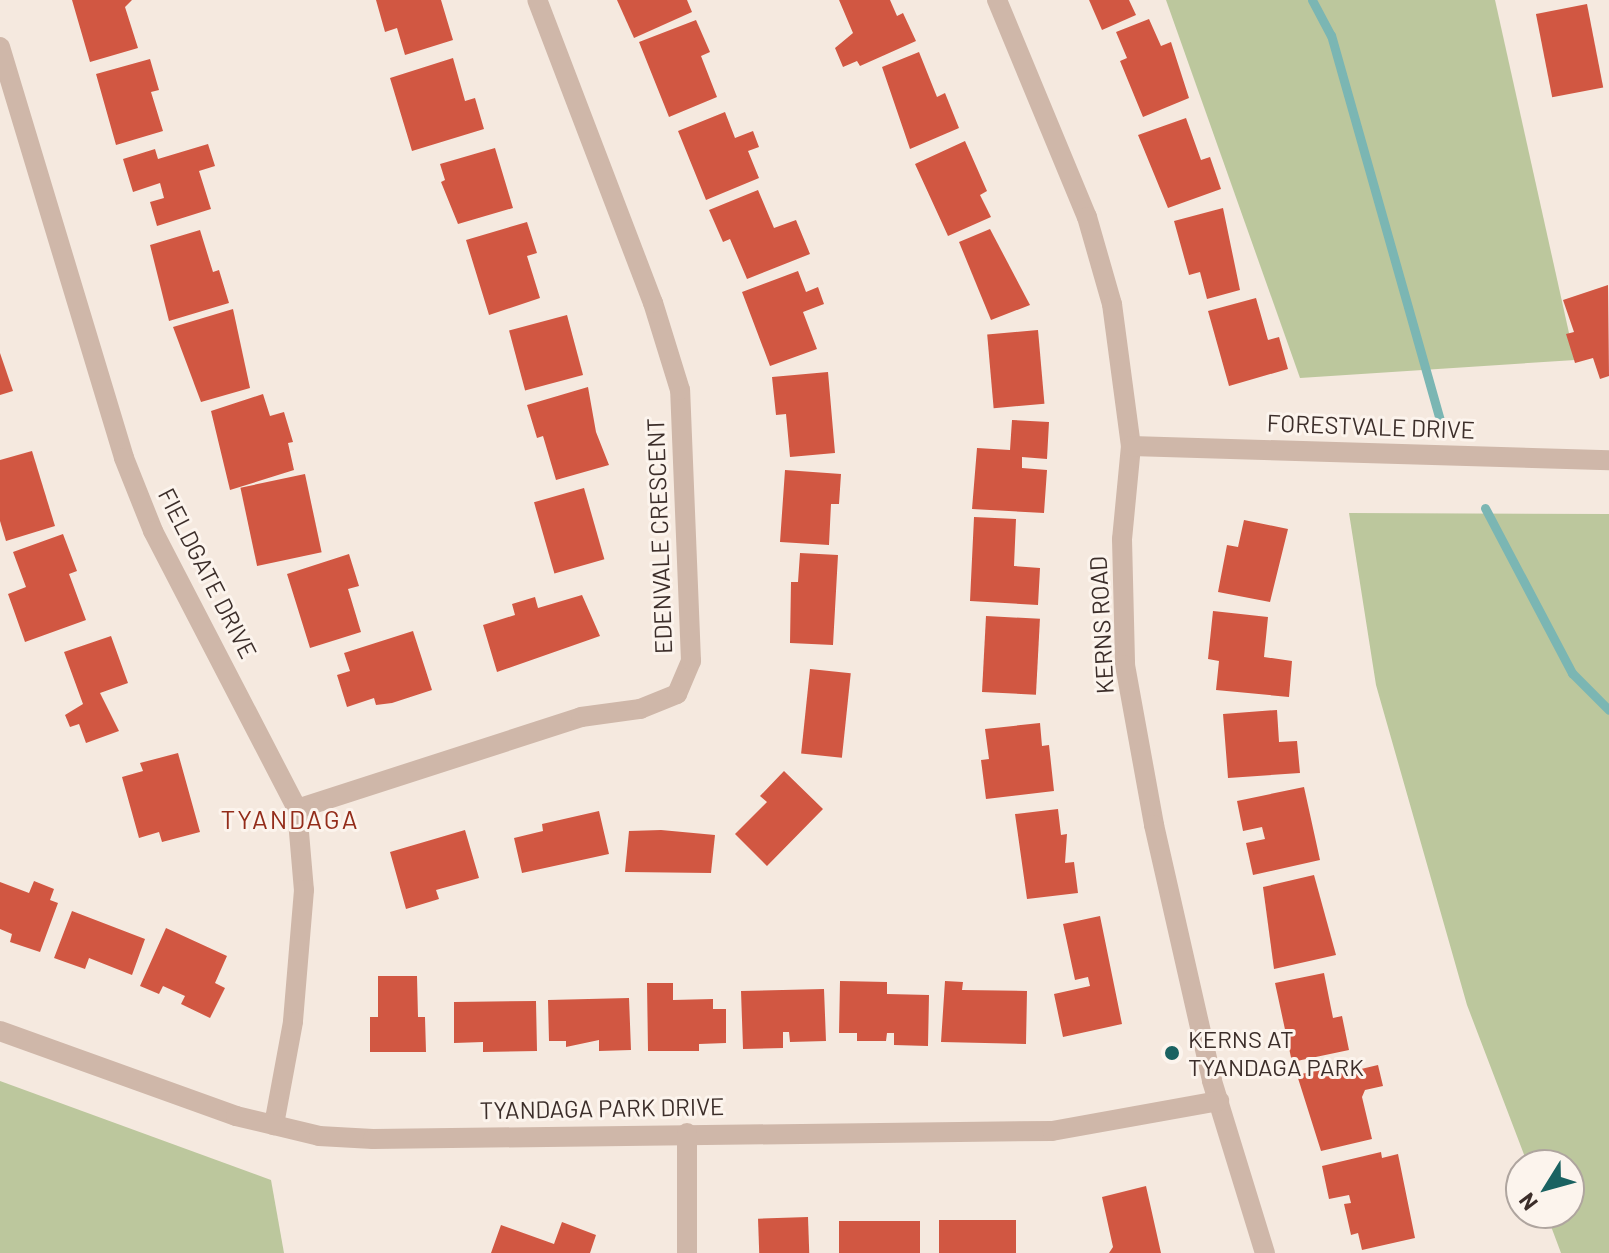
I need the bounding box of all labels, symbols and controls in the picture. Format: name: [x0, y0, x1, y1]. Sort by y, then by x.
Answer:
street label: FORESTVALE DRIVE: [1266, 408, 1476, 444]
street label: EDENVALE CRESCENT: [640, 417, 678, 655]
street label: FIELDGATE DRIVE: [153, 483, 263, 663]
street label: KERNS ROAD: [1083, 555, 1119, 695]
district label: TYANDAGA: [220, 803, 360, 835]
place label: KERNS AT TYANDAGA PARK: [1188, 1025, 1364, 1081]
marker: KERNS AT TYANDAGA PARK: [1163, 1044, 1181, 1062]
street label: TYANDAGA PARK DRIVE: [479, 1091, 725, 1125]
north arrow: [1505, 1149, 1585, 1229]
text: N: [1513, 1189, 1542, 1216]

